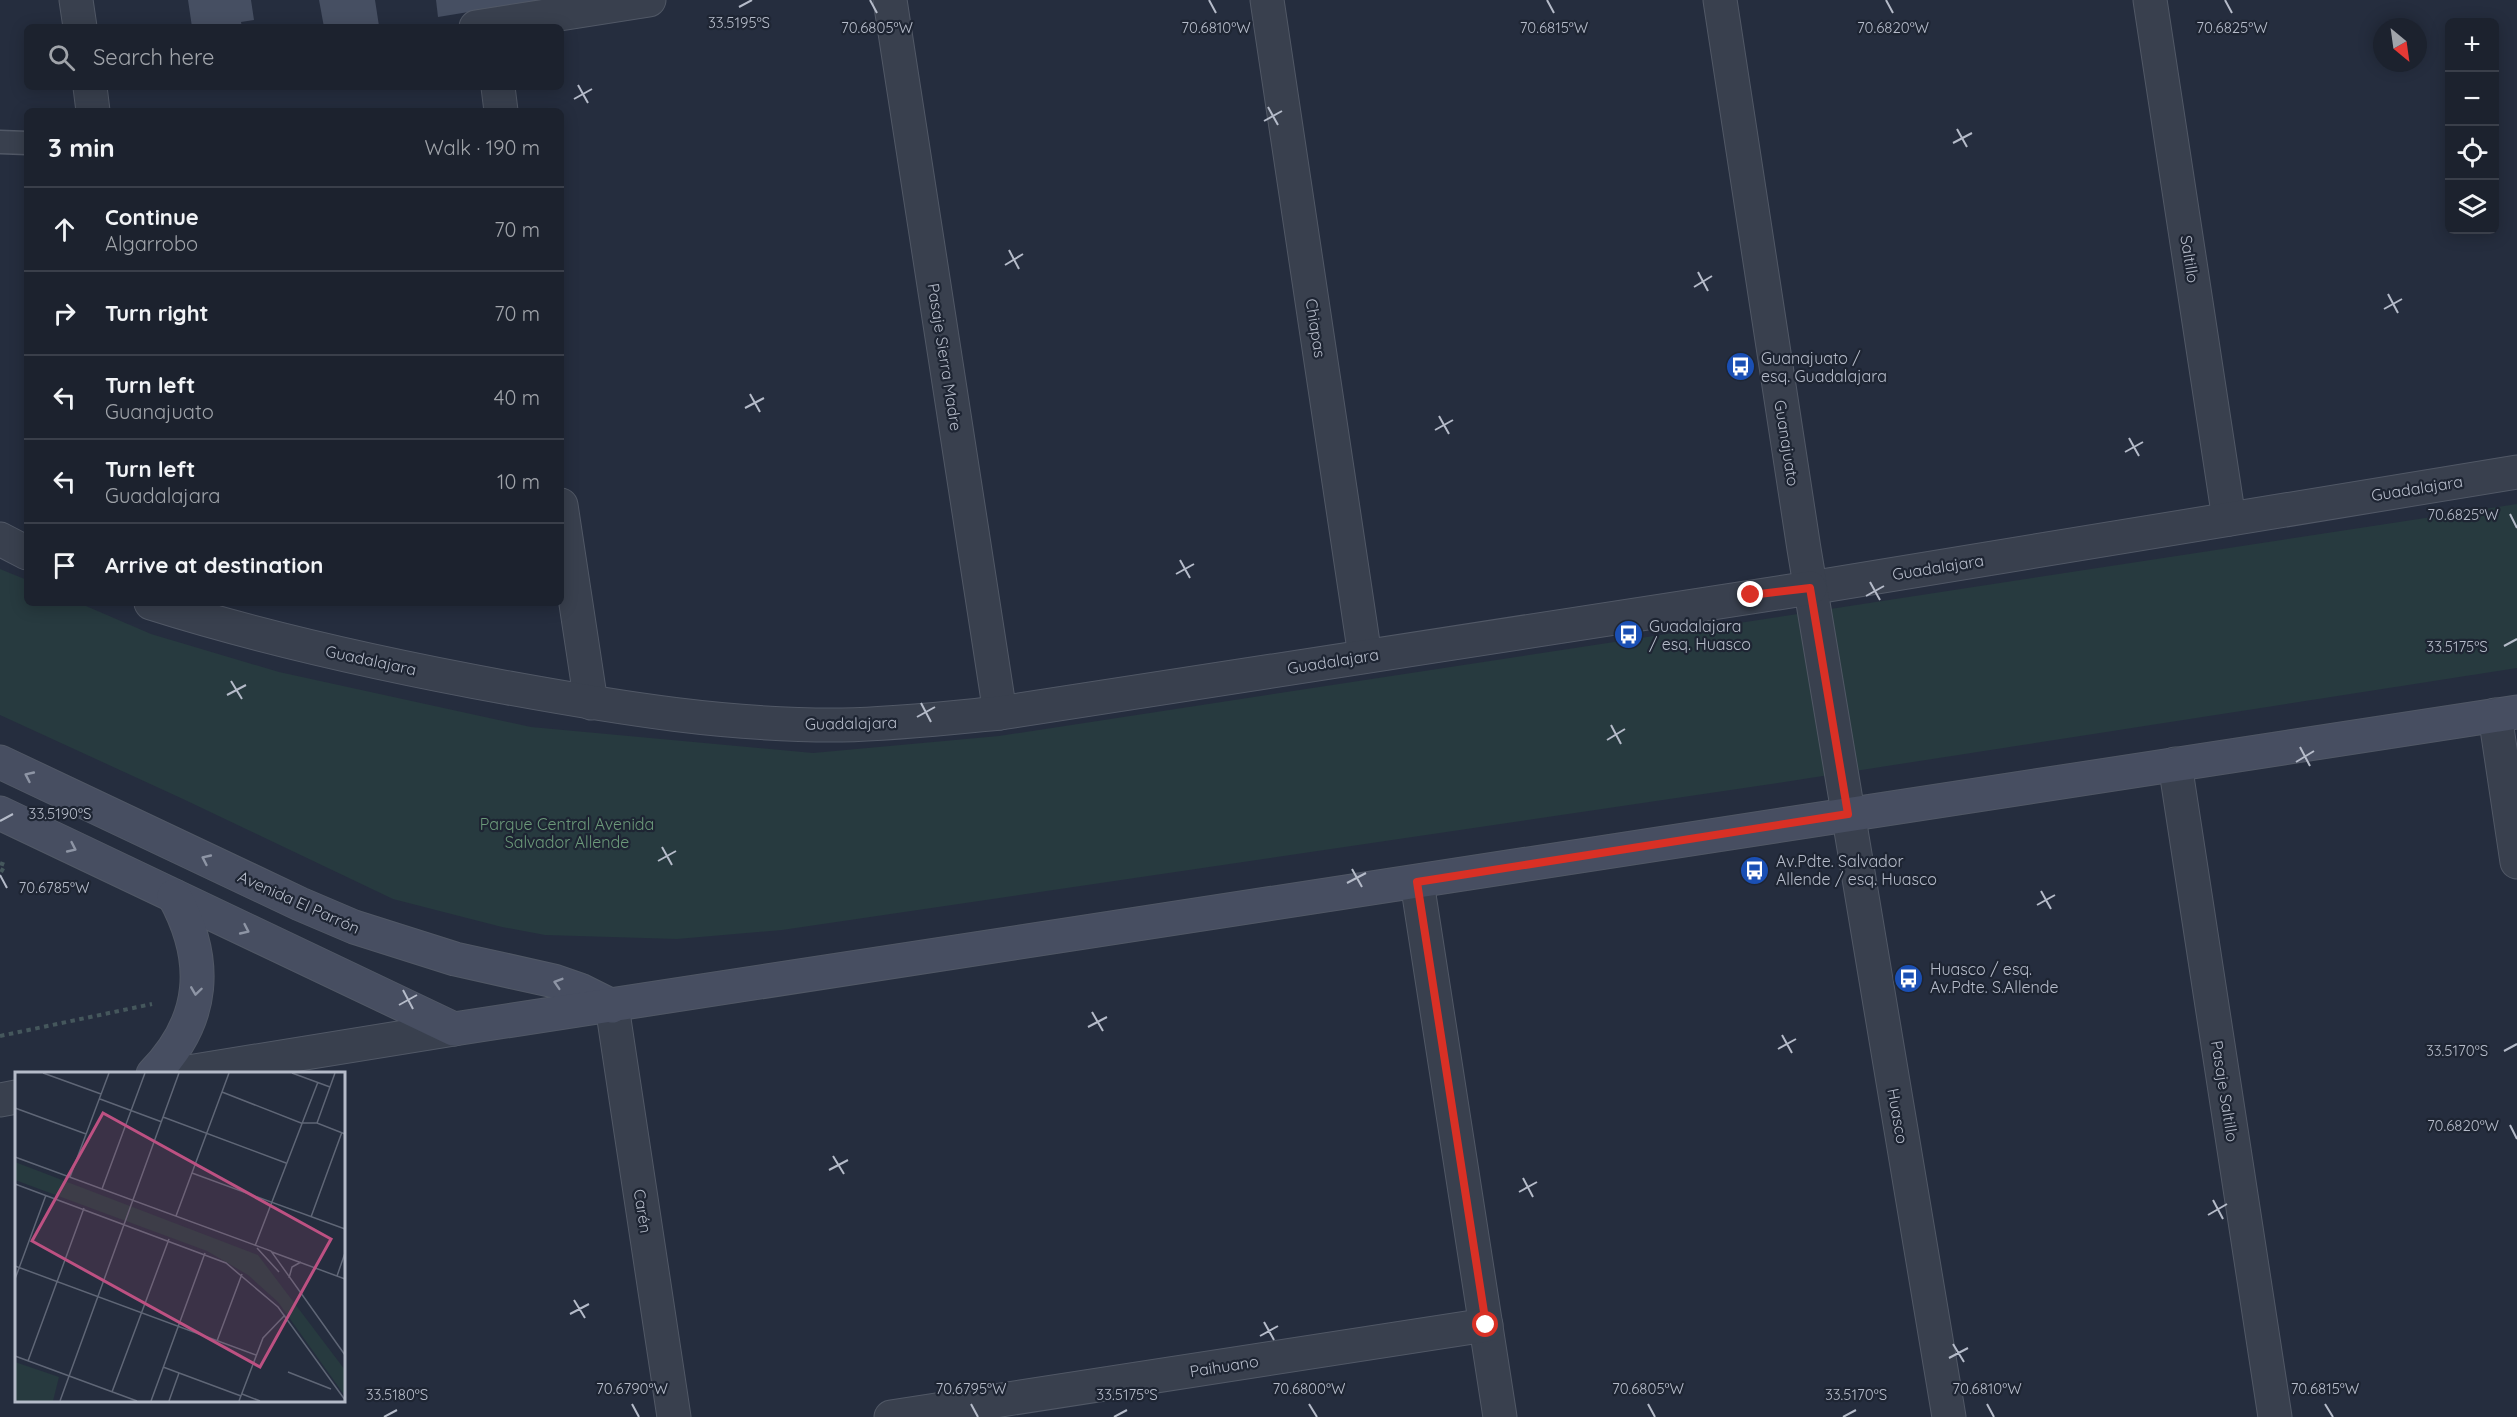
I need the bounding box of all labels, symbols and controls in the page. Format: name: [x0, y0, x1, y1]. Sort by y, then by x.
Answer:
text: 33.5195°S: [708, 13, 770, 32]
text: 70.6805°W: [841, 18, 914, 37]
text: 70.6810°W: [1181, 18, 1251, 37]
text: 70.6815°W: [1520, 18, 1589, 37]
text: 70.6820°W: [1857, 18, 1930, 37]
text: 70.6825°W: [2196, 18, 2268, 37]
north arrow: [2373, 18, 2427, 72]
map controls: [2445, 18, 2499, 234]
button: +: [2445, 18, 2499, 72]
search box: [24, 24, 564, 90]
icon: search: [45, 41, 78, 74]
text: Search here: [93, 43, 214, 71]
button: −: [2445, 72, 2499, 126]
button: locate: [2445, 126, 2499, 180]
text: 3 min: [48, 131, 115, 164]
text: Walk · 190 m: [424, 135, 540, 160]
button: layers: [2445, 180, 2499, 234]
text: Continue: [105, 203, 199, 231]
icon: ahead: [48, 213, 81, 246]
text: 70 m: [494, 217, 540, 242]
text: Algarrobo: [105, 231, 198, 256]
street label: Saltillo: [2176, 234, 2204, 284]
street label: Pasaje Sierra Madre: [923, 282, 967, 432]
icon: right: [48, 297, 81, 330]
street label: Chiapas: [1301, 297, 1331, 359]
text: Turn right: [105, 299, 209, 327]
text: 70 m: [494, 301, 540, 326]
place label: Guanajuato / esq. Guadalajara: [1761, 348, 1887, 386]
bus stop icon: Guanajuato / esq. Guadalajara: [1724, 351, 1756, 383]
text: Turn left: [105, 371, 195, 399]
icon: left: [48, 381, 81, 414]
text: 40 m: [494, 385, 540, 410]
street label: Guanajuato: [1770, 398, 1804, 488]
text: Guanajuato: [105, 399, 214, 424]
text: Turn left: [105, 455, 195, 483]
icon: left: [48, 465, 81, 498]
text: 10 m: [497, 469, 540, 494]
street label: Guadalajara: [2370, 471, 2464, 505]
text: Guadalajara: [105, 483, 220, 508]
text: 70.6825°W: [2427, 505, 2499, 524]
icon: arrive: [48, 549, 81, 582]
street label: Guadalajara: [1891, 550, 1985, 584]
text: Arrive at destination: [105, 551, 323, 579]
route end: [1737, 581, 1763, 607]
place label: Guadalajara / esq. Huasco: [1649, 616, 1751, 654]
bus stop icon: Guadalajara / esq. Huasco: [1612, 619, 1644, 651]
text: 33.5175°S: [2426, 637, 2488, 656]
street label: Guadalajara: [324, 641, 418, 679]
street label: Guadalajara: [1286, 644, 1380, 678]
street label: Guadalajara: [805, 712, 897, 734]
one-way arrow: [25, 772, 36, 784]
text: 33.5190°S: [29, 804, 91, 823]
park label: Parque Central Avenida Salvador Allende: [480, 814, 654, 852]
one-way arrow: [65, 840, 76, 852]
place label: Av.Pdte. Salvador Allende / esq. Huasco: [1776, 851, 1937, 889]
bus stop icon: Av.Pdte. Salvador Allende / esq. Huasco: [1739, 854, 1771, 886]
one-way arrow: [201, 855, 212, 867]
street label: Avenida El Parrón: [235, 866, 363, 938]
text: 70.6785°W: [19, 878, 90, 897]
one-way arrow: [239, 922, 250, 934]
place label: Huasco / esq. Av.Pdte. S.Allende: [1930, 959, 2058, 997]
bus stop icon: Huasco / esq. Av.Pdte. S.Allende: [1893, 962, 1925, 994]
one-way arrow: [553, 978, 564, 990]
one-way arrow: [190, 987, 202, 996]
street label: Pasaje Saltillo: [2207, 1039, 2243, 1143]
text: 33.5170°S: [2426, 1041, 2488, 1060]
inset map: [15, 1072, 345, 1402]
street label: Huasco: [1883, 1087, 1913, 1145]
text: 70.6820°W: [2427, 1116, 2500, 1135]
street label: Carén: [630, 1188, 656, 1234]
route start: [1472, 1311, 1498, 1337]
street label: Paihuano: [1188, 1351, 1260, 1381]
text: 70.6790°W: [596, 1379, 668, 1398]
text: 70.6795°W: [935, 1379, 1007, 1398]
text: 70.6800°W: [1273, 1379, 1346, 1398]
text: 70.6805°W: [1612, 1379, 1685, 1398]
text: 70.6810°W: [1952, 1379, 2022, 1398]
text: 70.6815°W: [2291, 1379, 2360, 1398]
text: 33.5180°S: [366, 1385, 428, 1404]
text: 33.5175°S: [1096, 1385, 1158, 1404]
text: 33.5170°S: [1825, 1385, 1887, 1404]

